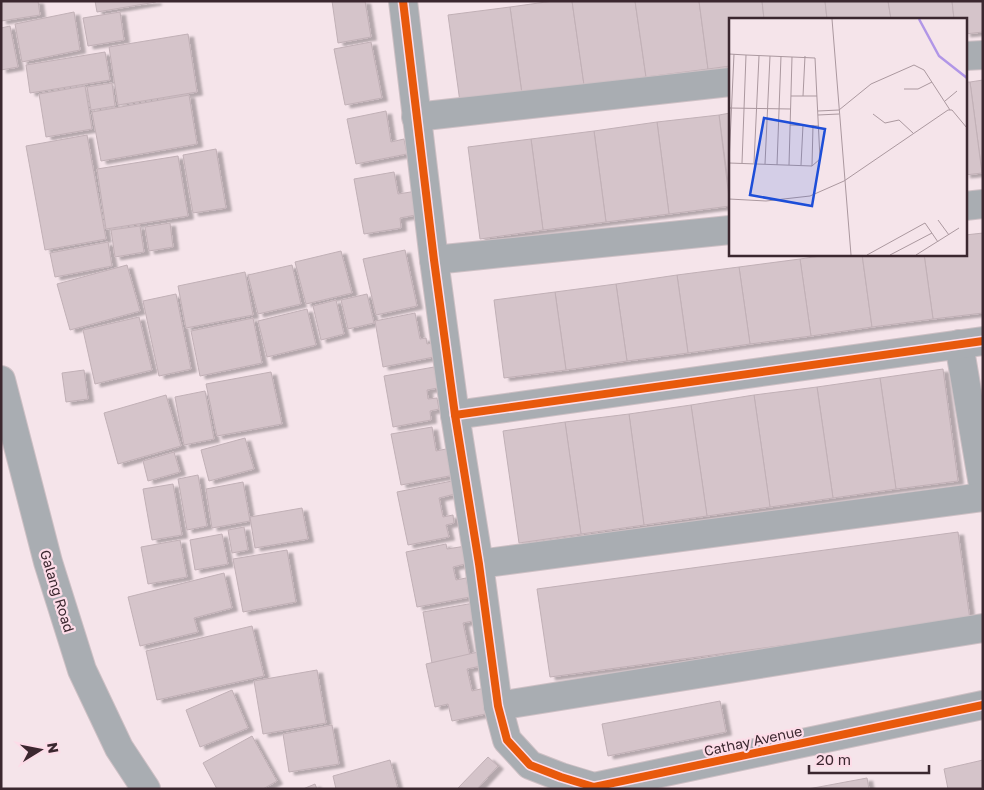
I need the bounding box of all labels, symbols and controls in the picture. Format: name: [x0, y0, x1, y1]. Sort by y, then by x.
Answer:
inset map: [729, 18, 966, 255]
street label: Galang Road: [37, 548, 78, 634]
street label: Cathay Avenue: [702, 722, 804, 759]
north arrow: [15, 725, 65, 775]
text: N: [44, 741, 63, 754]
scale bar: [809, 742, 929, 774]
text: 20 m: [816, 750, 851, 768]

